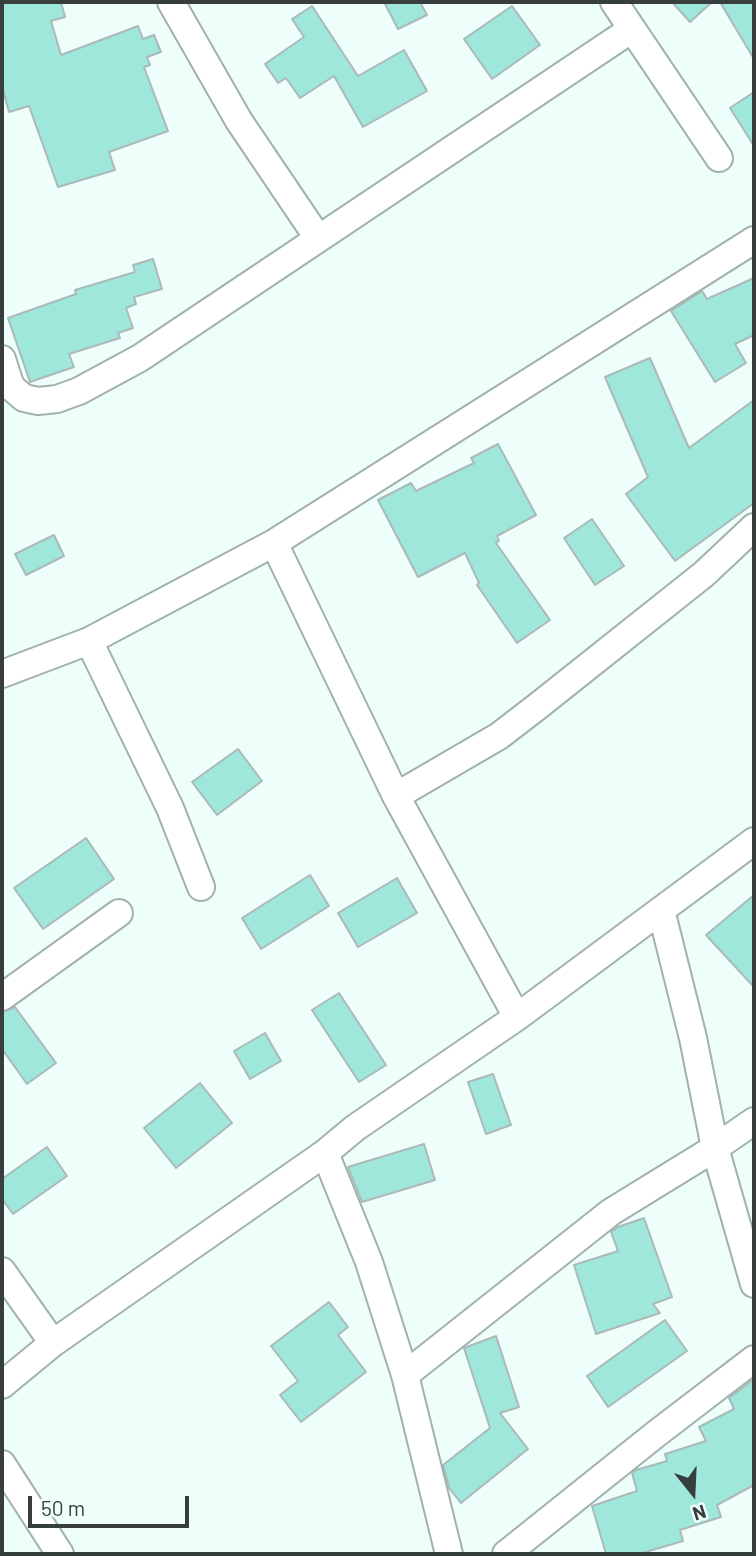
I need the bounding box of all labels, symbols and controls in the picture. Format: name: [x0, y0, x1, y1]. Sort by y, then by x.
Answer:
north arrow: [658, 1458, 728, 1528]
scale bar: [32, 1482, 192, 1526]
text: 50 m: [41, 1495, 85, 1520]
text: N: [690, 1501, 709, 1526]

